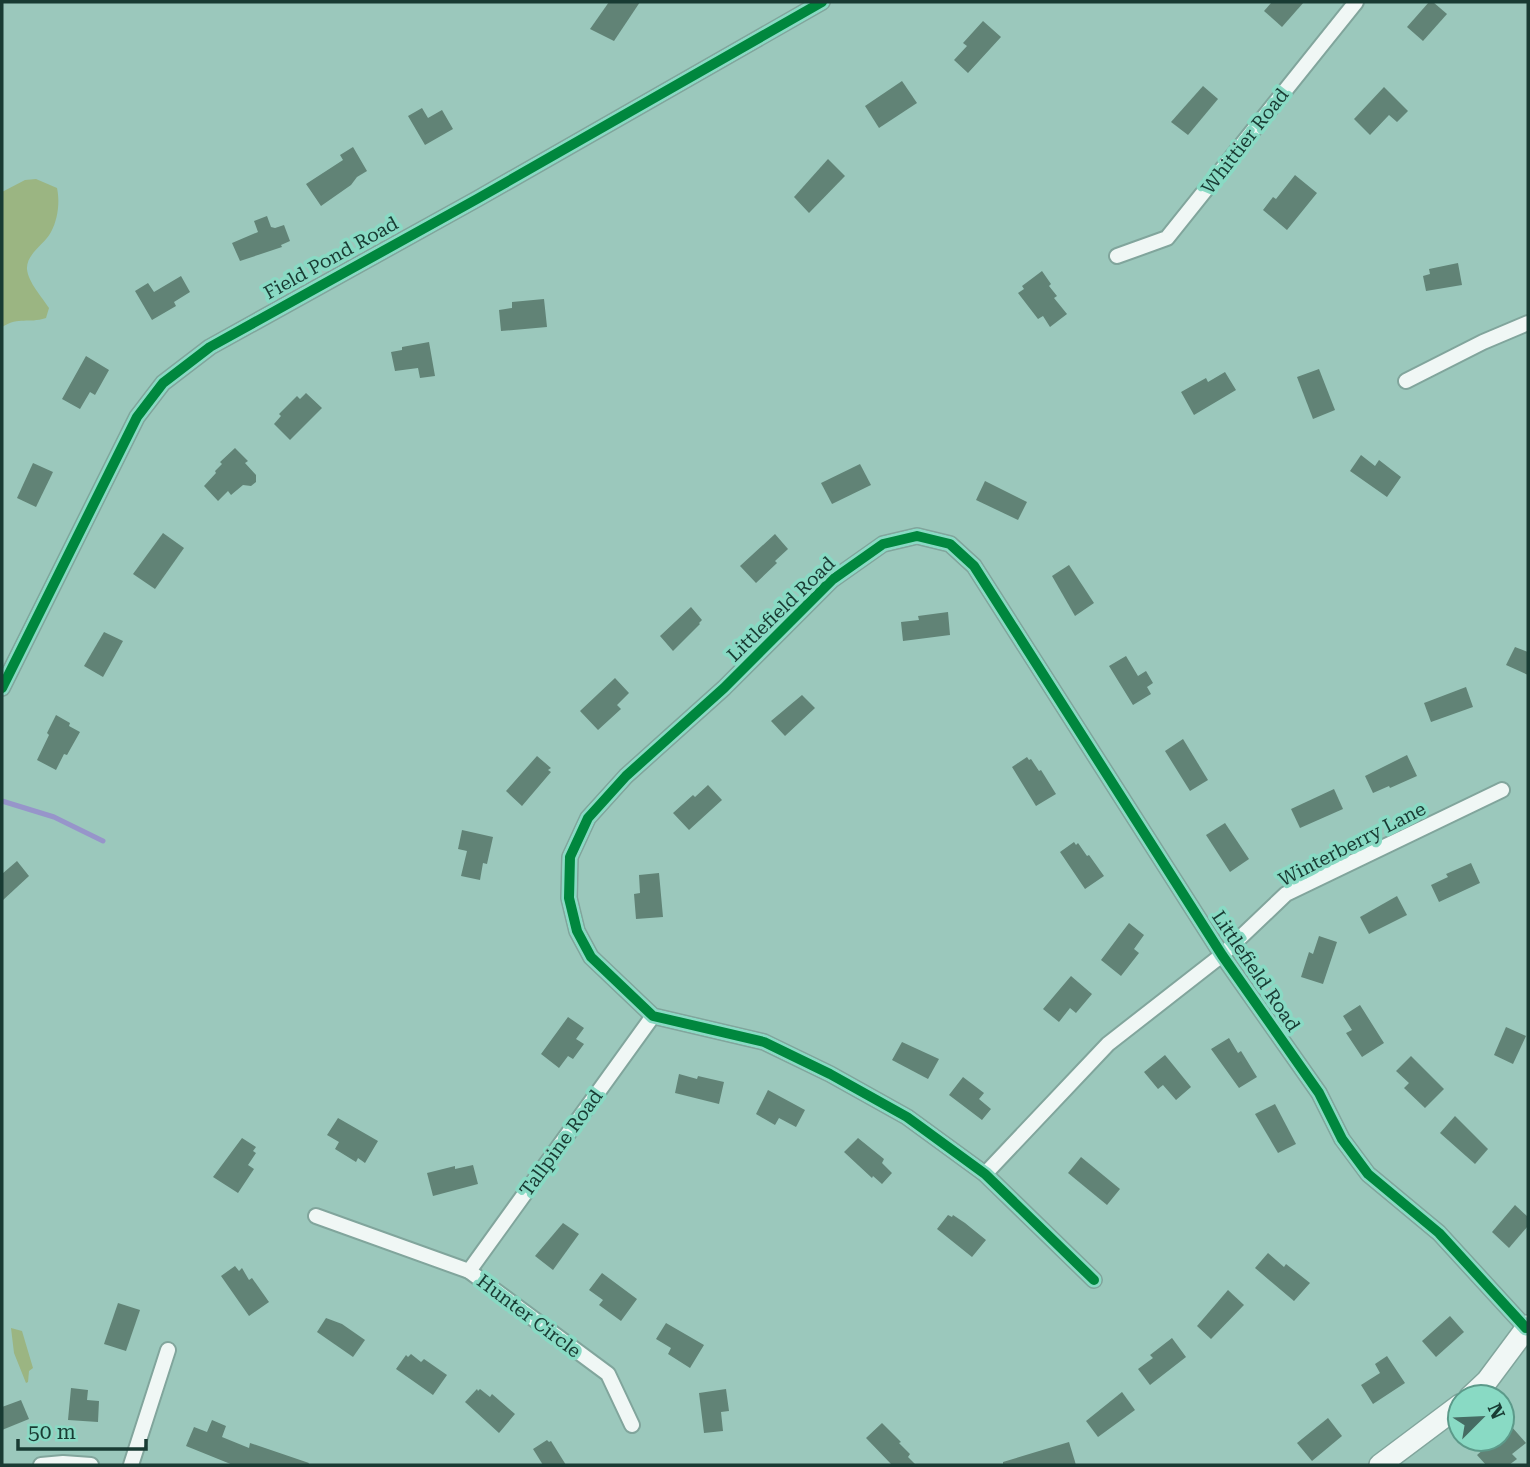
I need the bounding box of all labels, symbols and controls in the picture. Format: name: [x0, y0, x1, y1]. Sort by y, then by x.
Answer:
street label: Whittier Road: [1197, 83, 1293, 199]
street label: Field Pond Road: [260, 212, 402, 304]
street label: Littlefield Road: [722, 552, 840, 666]
street label: Winterberry Lane: [1274, 797, 1430, 891]
street label: Littlefield Road: [1207, 906, 1305, 1036]
street label: Tallpine Road: [515, 1085, 607, 1201]
street label: Hunter Circle: [472, 1269, 586, 1363]
north arrow: [1446, 1383, 1516, 1453]
text: N: [1483, 1400, 1510, 1423]
scale bar: [18, 1408, 145, 1452]
text: 50 m: [28, 1420, 76, 1444]

